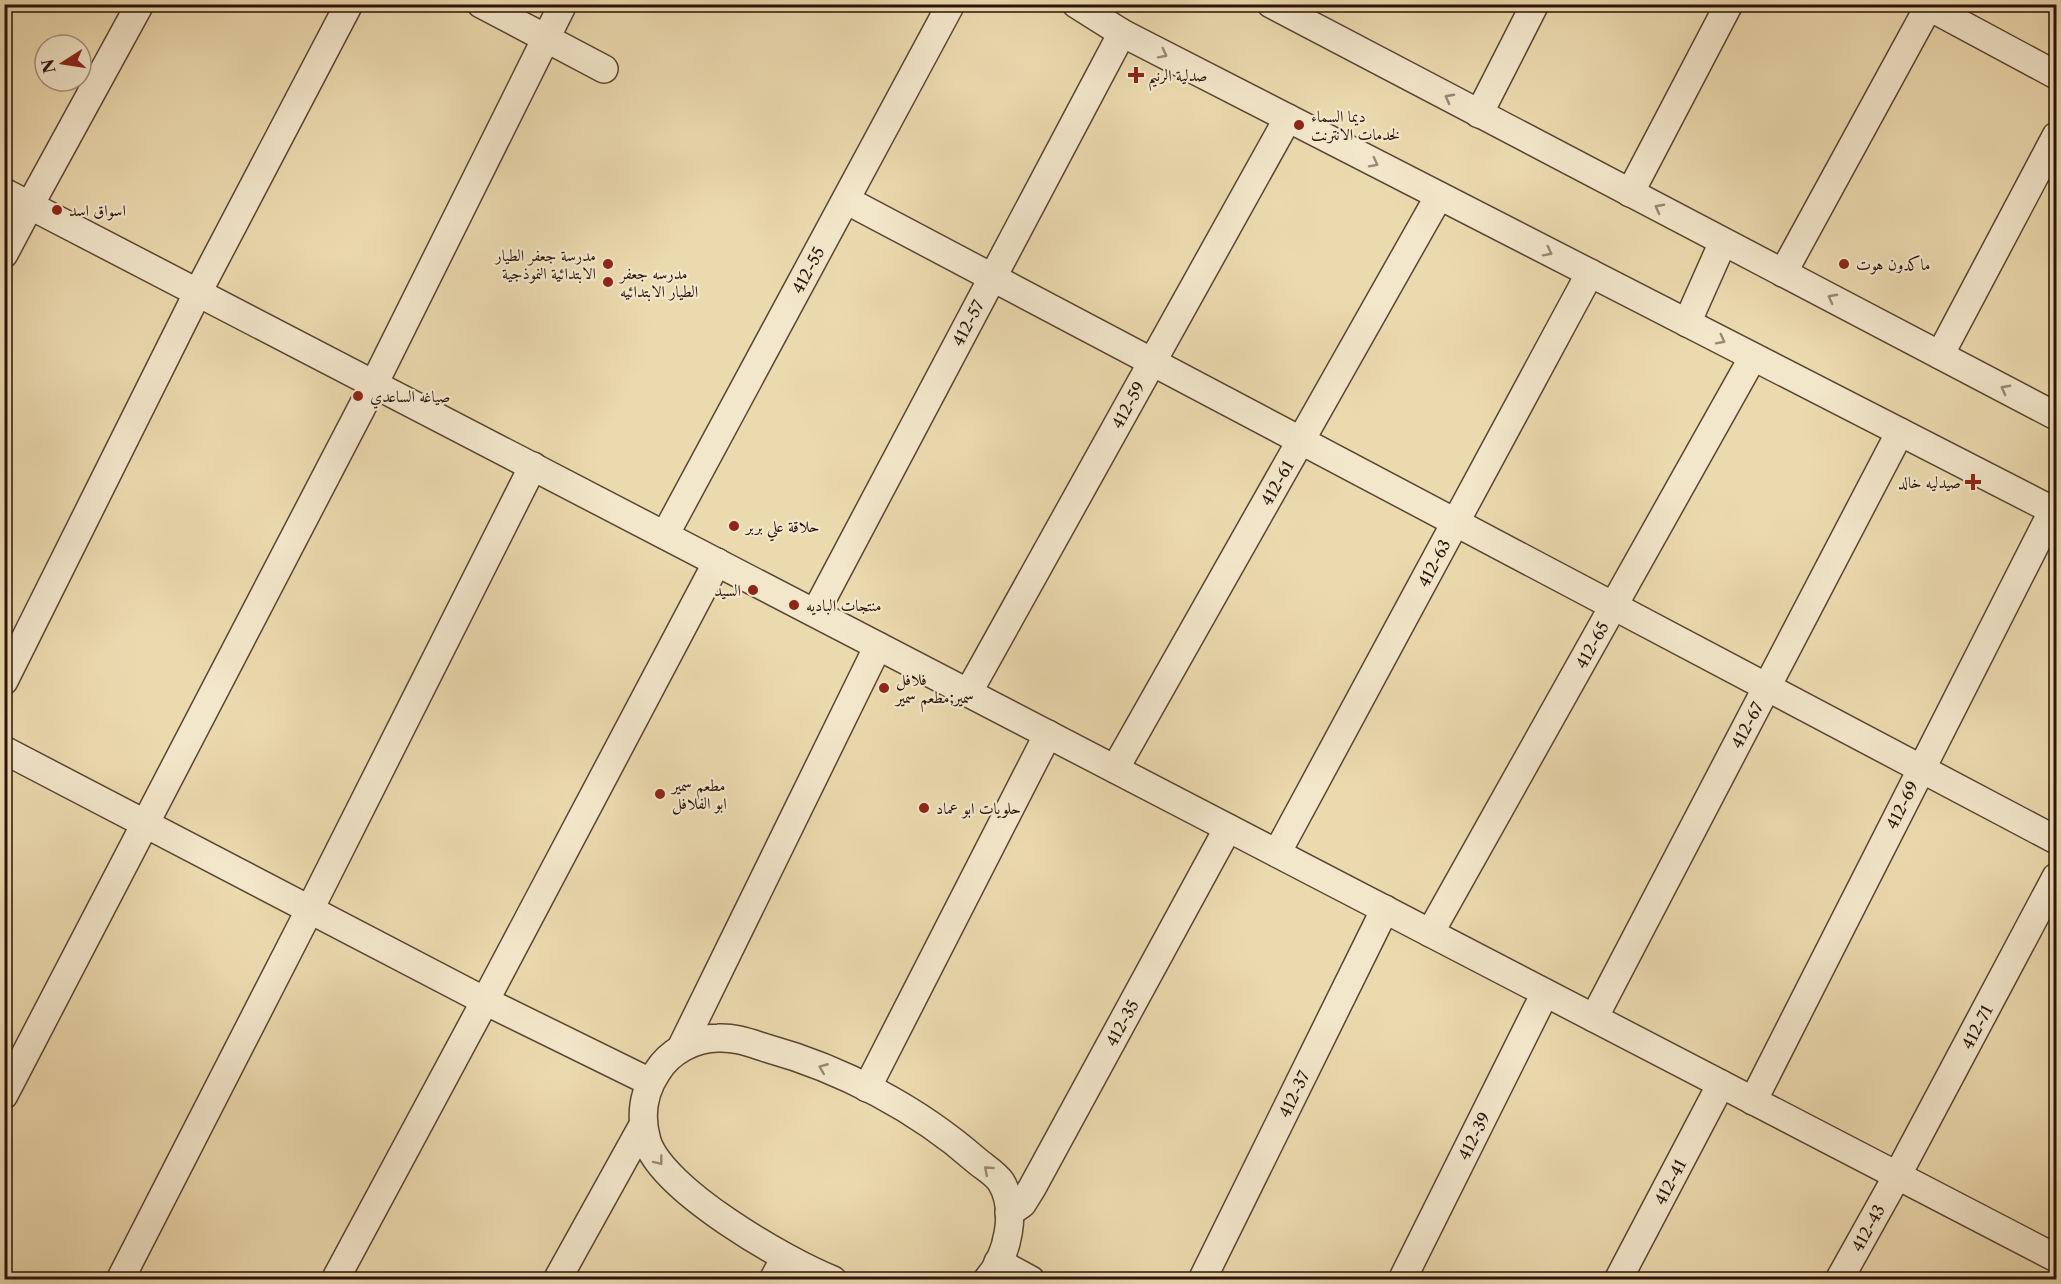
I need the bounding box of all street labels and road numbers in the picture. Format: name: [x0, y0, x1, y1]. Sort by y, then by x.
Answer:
street label: 412-55: [787, 243, 829, 297]
street label: 412-57: [948, 297, 988, 349]
street label: 412-59: [1107, 378, 1149, 432]
street label: 412-61: [1256, 457, 1298, 509]
street label: 412-63: [1413, 536, 1455, 590]
street label: 412-65: [1571, 618, 1613, 672]
street label: 412-67: [1727, 698, 1768, 752]
street label: 412-69: [1881, 778, 1923, 832]
street label: 412-35: [1101, 996, 1143, 1050]
street label: 412-71: [1957, 1001, 1997, 1052]
street label: 412-37: [1274, 1067, 1314, 1120]
street label: 412-39: [1454, 1109, 1494, 1163]
street label: 412-41: [1650, 1156, 1690, 1208]
street label: 412-43: [1847, 1201, 1889, 1255]

